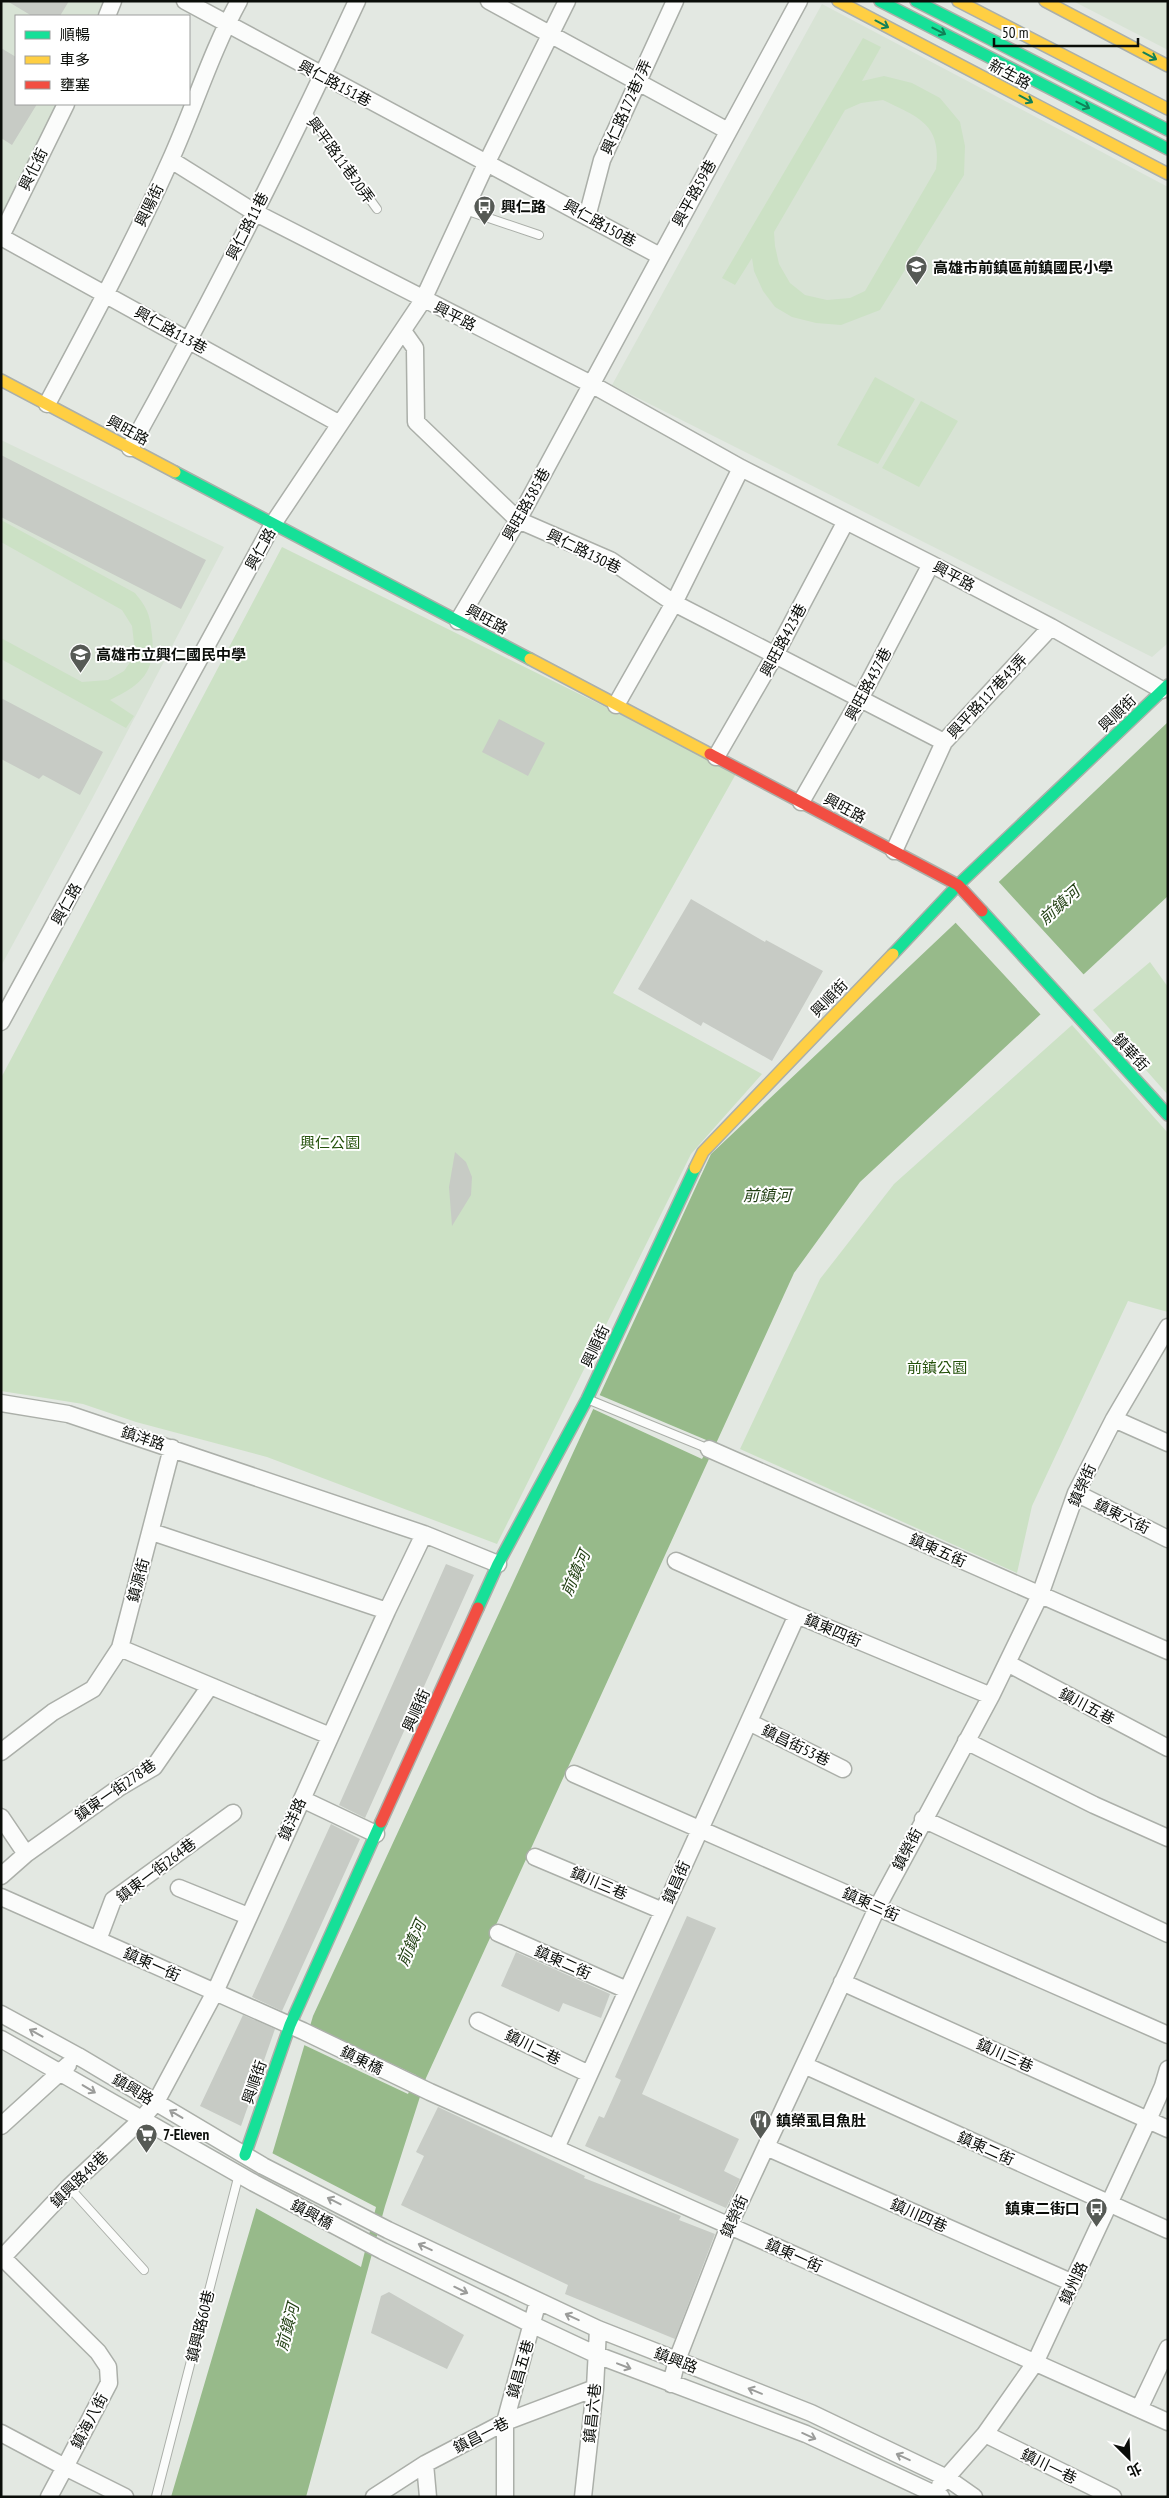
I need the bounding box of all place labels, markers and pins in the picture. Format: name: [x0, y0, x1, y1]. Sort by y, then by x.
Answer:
bus stop icon: 興仁路: [473, 194, 497, 225]
place label: 興仁路: [501, 197, 546, 216]
school or university icon: 高雄市前鎮區前鎮國民小學: [905, 255, 929, 286]
place label: 高雄市前鎮區前鎮國民小學: [933, 258, 1113, 277]
school or university icon: 高雄市立興仁國民中學: [68, 642, 92, 673]
place label: 高雄市立興仁國民中學: [96, 645, 246, 664]
restaurant icon: 鎮榮虱目魚肚: [748, 2108, 772, 2139]
place label: 鎮榮虱目魚肚: [776, 2111, 866, 2130]
supermarket icon: 7-Eleven: [135, 2122, 159, 2153]
place label: 7-Eleven: [163, 2125, 210, 2144]
bus stop icon: 鎮東二街口: [1084, 2196, 1108, 2227]
place label: 鎮東二街口: [1005, 2199, 1080, 2218]

